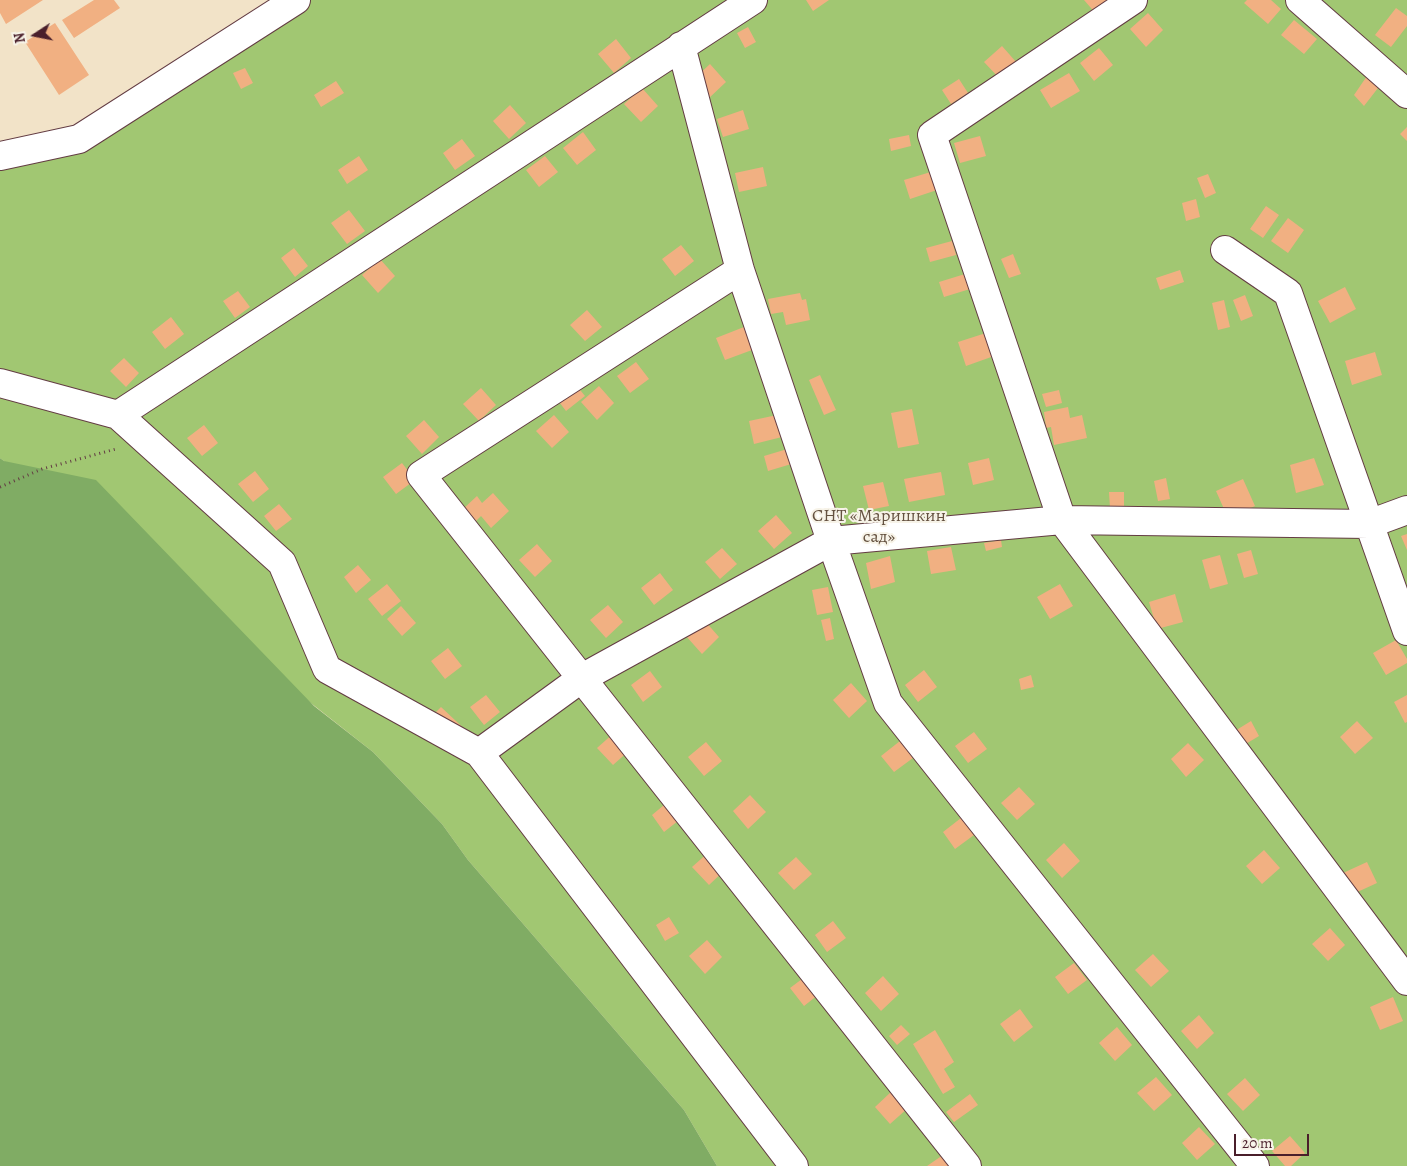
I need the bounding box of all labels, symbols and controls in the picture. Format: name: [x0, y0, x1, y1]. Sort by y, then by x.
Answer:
north arrow: [10, 10, 60, 60]
text: N: [9, 31, 30, 45]
park label: СНТ «Маришкин сад»: [812, 506, 946, 548]
scale bar: [1237, 1124, 1312, 1156]
text: 20 m: [1242, 1133, 1273, 1153]

